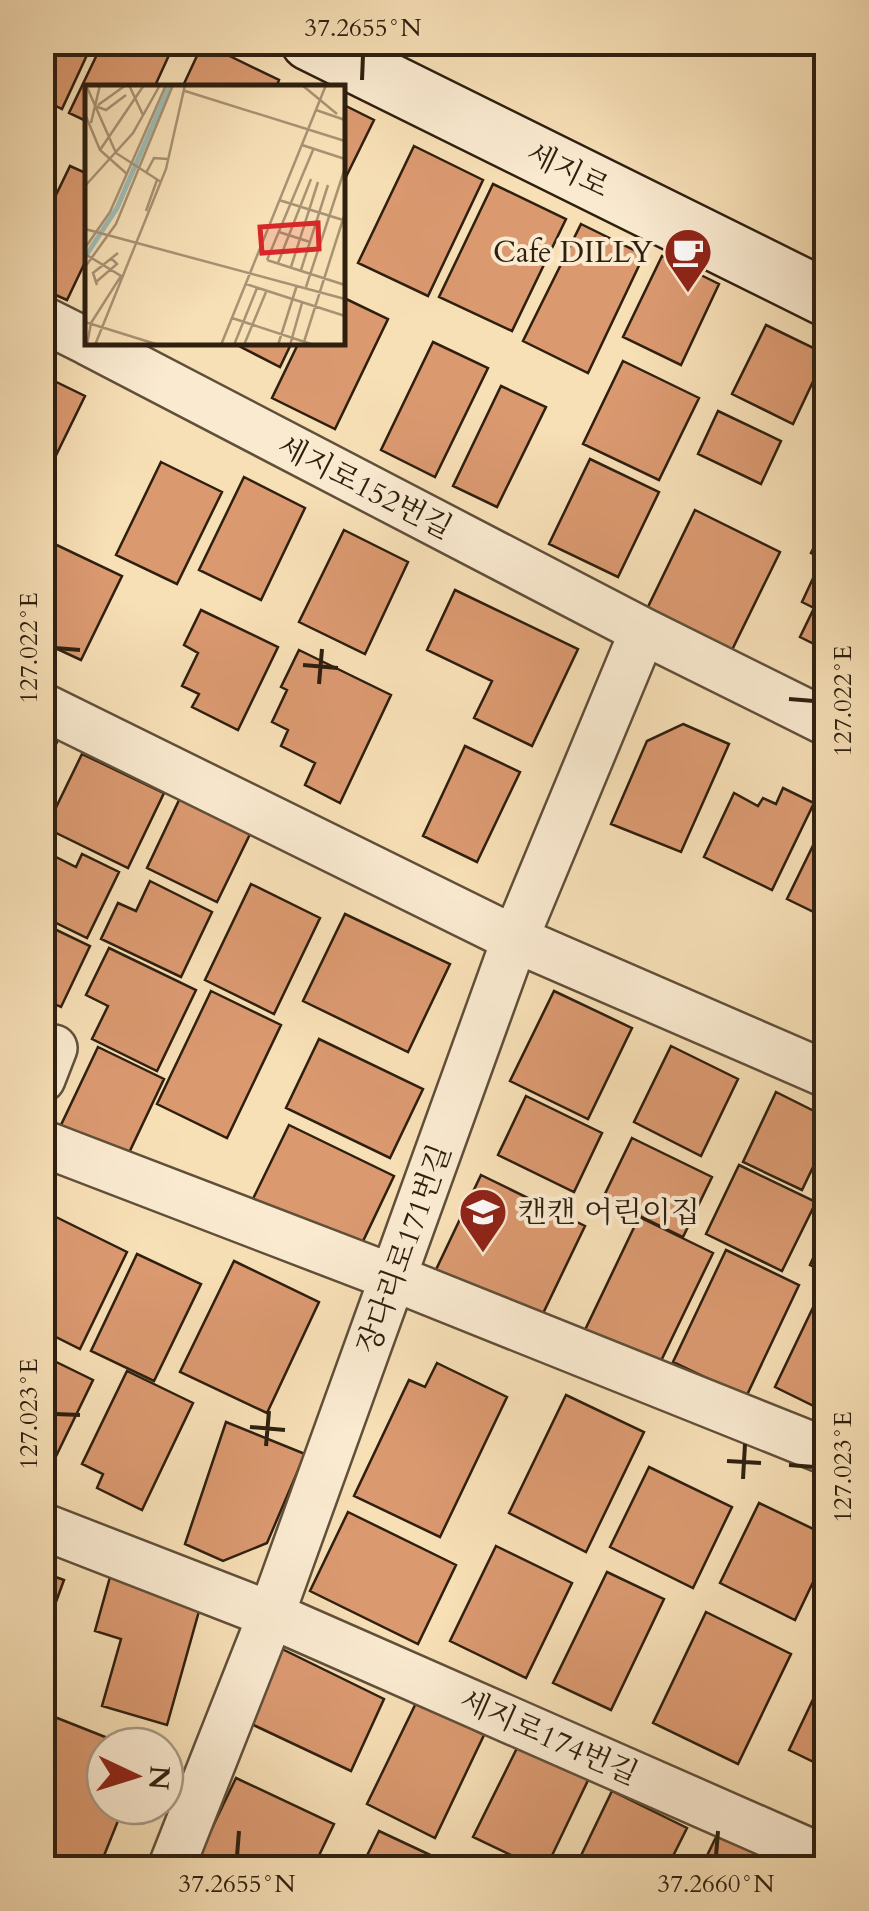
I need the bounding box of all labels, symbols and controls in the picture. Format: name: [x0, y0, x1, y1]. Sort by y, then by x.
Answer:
text: 37.2655°N: [304, 11, 422, 45]
inset map: [85, 85, 345, 345]
street label: 세지로: [520, 133, 616, 208]
cafe icon: Cafe DILLY: [662, 226, 714, 294]
place label: Cafe DILLY: [493, 232, 654, 273]
street label: 세지로152번길: [270, 426, 459, 549]
text: 127.022°E: [12, 592, 46, 704]
text: 127.022°E: [826, 645, 860, 757]
street label: 장다리로171번길: [348, 1139, 461, 1360]
school or university icon: 캔캔 어린이집: [457, 1186, 509, 1254]
place label: 캔캔 어린이집: [518, 1192, 700, 1233]
text: 127.023°E: [12, 1358, 46, 1470]
text: 127.023°E: [826, 1411, 860, 1523]
street label: 세지로174번길: [453, 1680, 644, 1795]
north arrow: [85, 1726, 185, 1826]
text: N: [139, 1764, 179, 1791]
text: 37.2655°N: [178, 1867, 296, 1901]
text: 37.2660°N: [657, 1867, 775, 1901]

